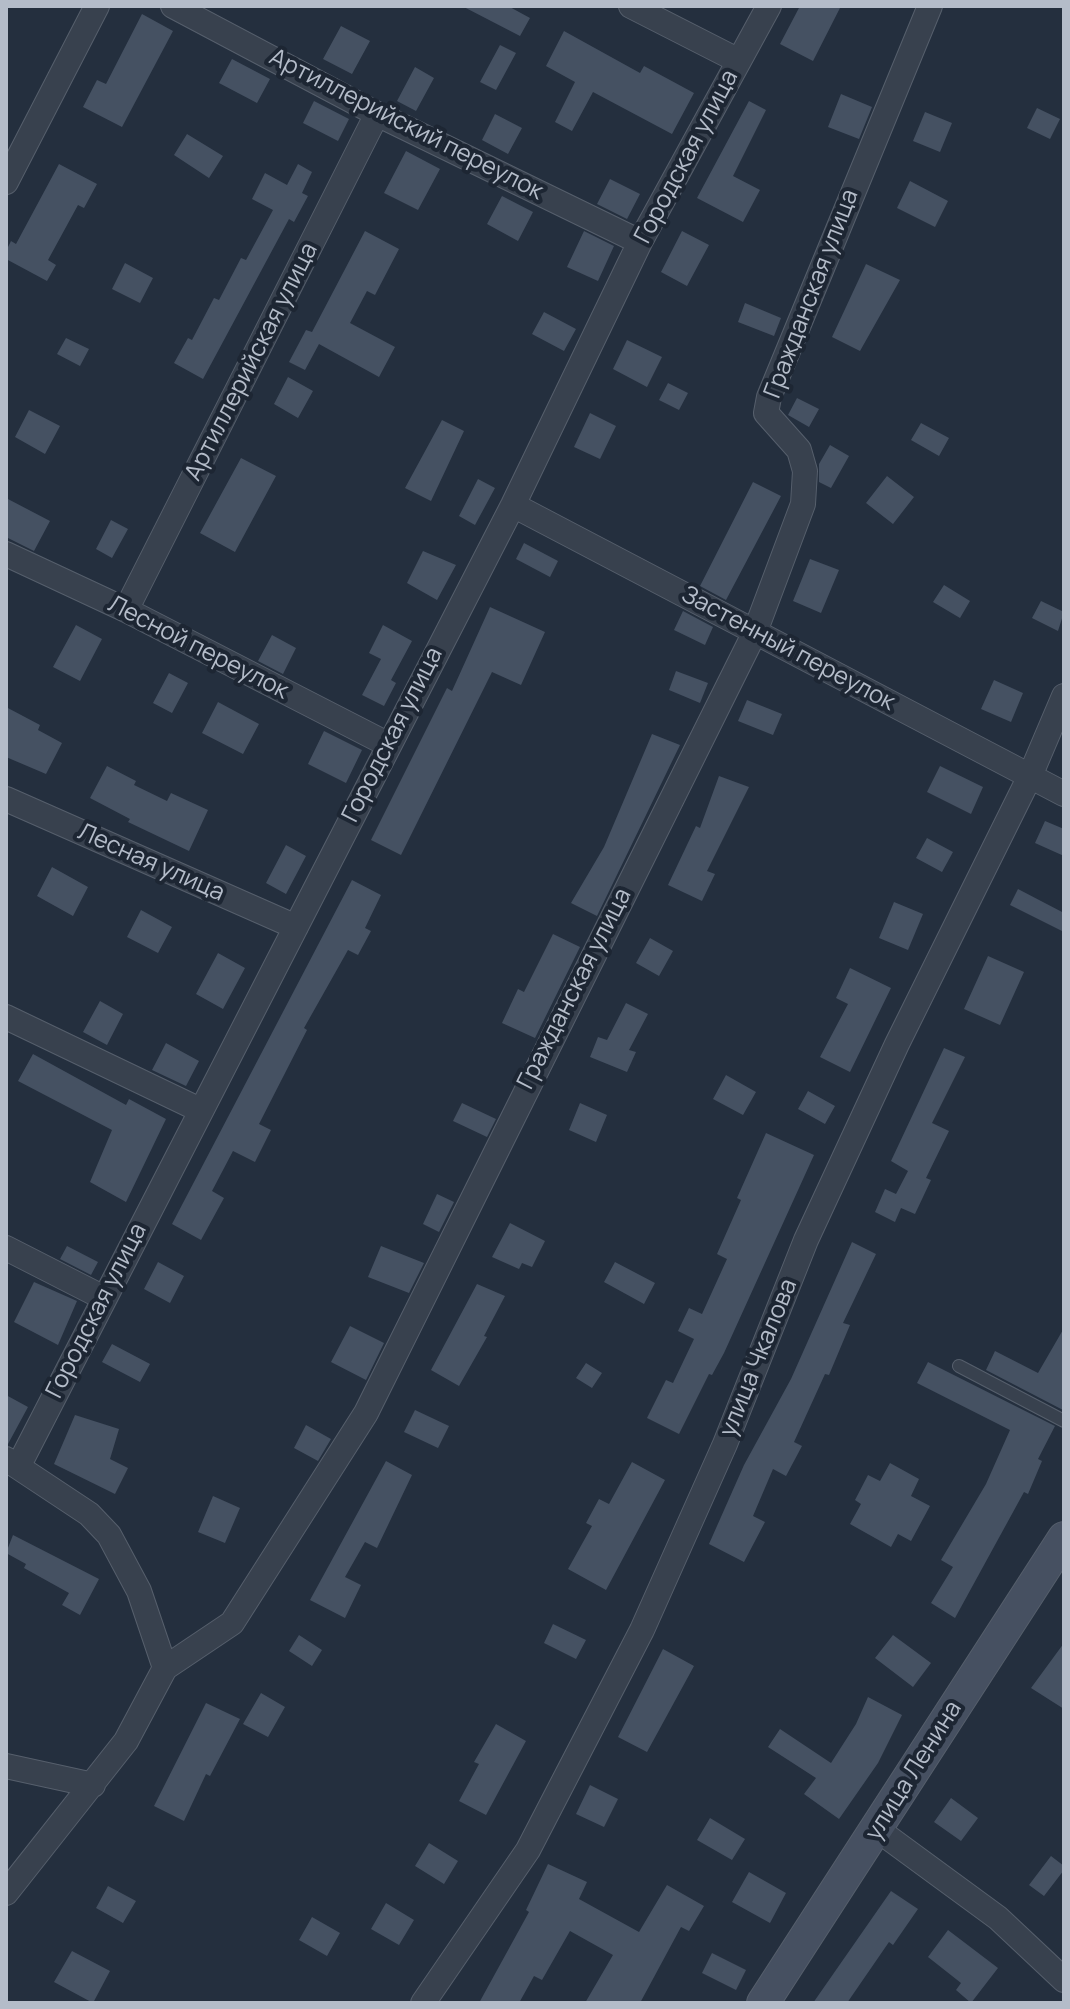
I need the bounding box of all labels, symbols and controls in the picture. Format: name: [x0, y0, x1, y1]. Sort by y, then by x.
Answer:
street label: Артиллерийский переулок: [264, 43, 548, 207]
street label: Городская улица: [629, 65, 745, 249]
street label: Гражданская улица: [759, 185, 865, 403]
street label: Артиллерийская улица: [180, 238, 324, 486]
street label: Застенный переулок: [676, 581, 900, 717]
street label: Лесной переулок: [103, 590, 293, 706]
street label: Городская улица: [337, 643, 449, 827]
street label: Лесная улица: [73, 818, 229, 908]
street label: Гражданская улица: [512, 884, 638, 1094]
street label: Городская улица: [41, 1219, 153, 1403]
street label: улица Чкалова: [714, 1275, 804, 1441]
street label: улица Ленина: [860, 1696, 968, 1846]

